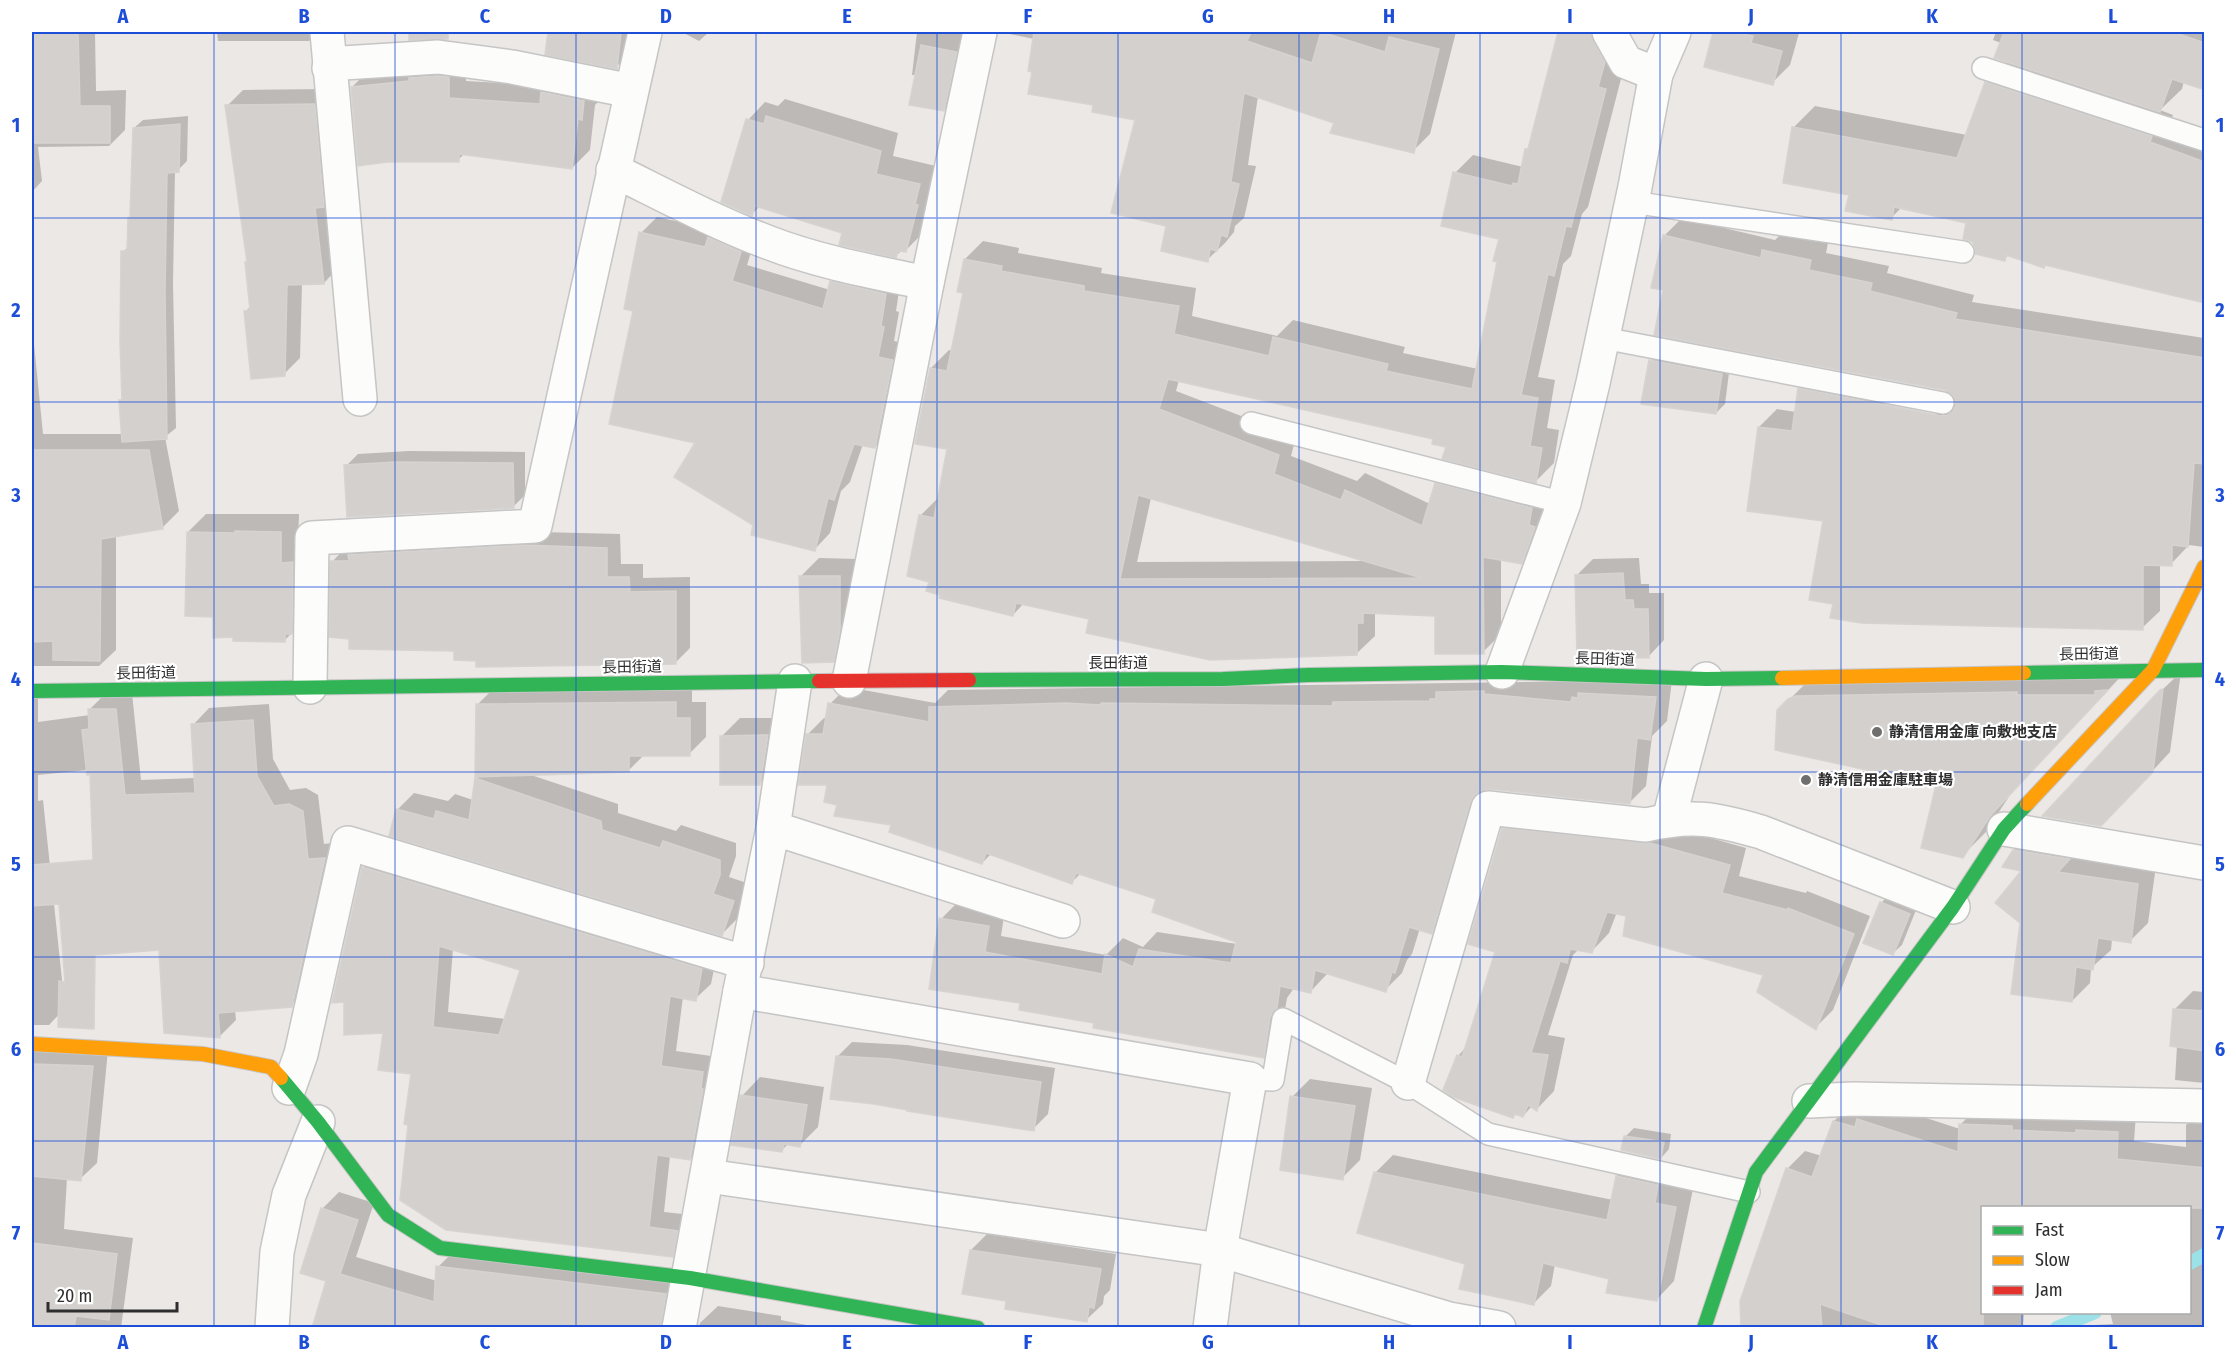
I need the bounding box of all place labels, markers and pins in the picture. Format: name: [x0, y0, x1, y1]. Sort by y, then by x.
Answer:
place label: 静清信用金庫 向敷地支店: [1889, 723, 2057, 741]
marker: 静清信用金庫 向敷地支店: [1870, 725, 1884, 739]
place label: 静清信用金庫駐車場: [1818, 771, 1953, 789]
marker: 静清信用金庫駐車場: [1799, 773, 1813, 787]

